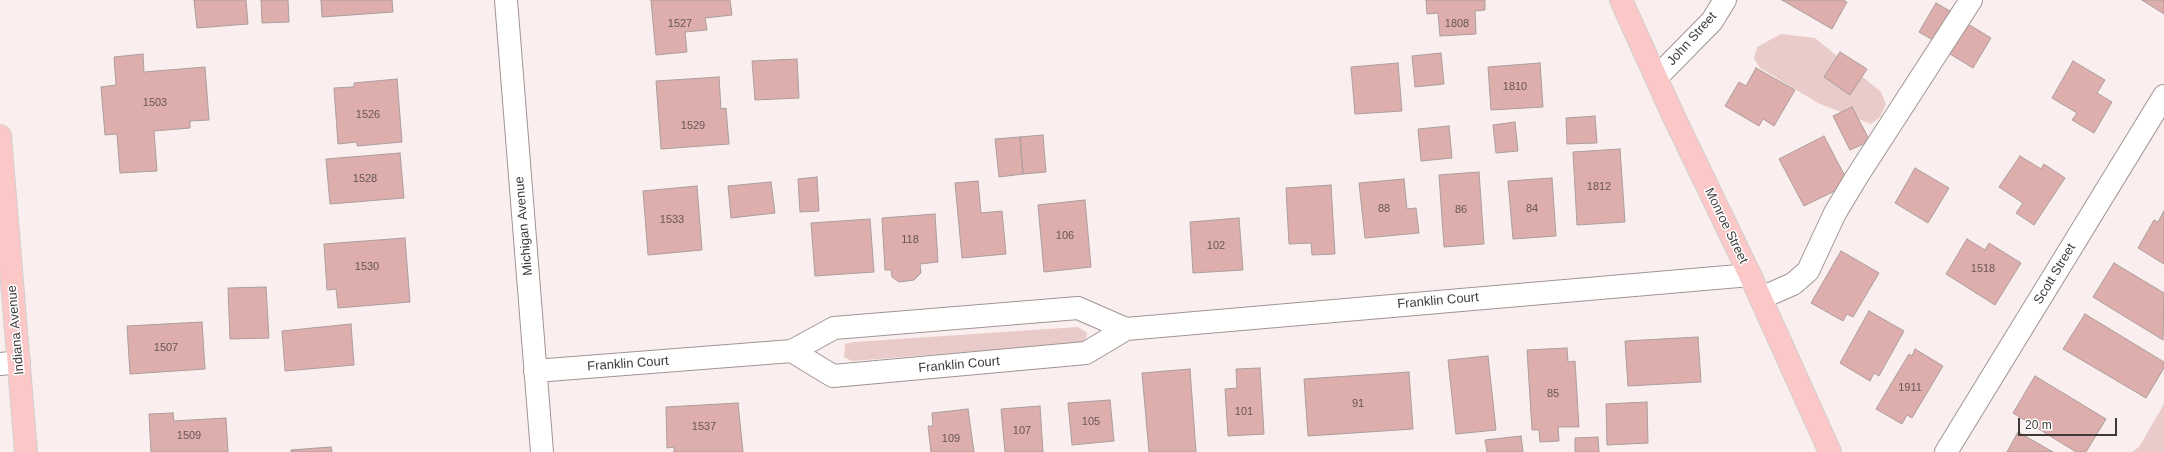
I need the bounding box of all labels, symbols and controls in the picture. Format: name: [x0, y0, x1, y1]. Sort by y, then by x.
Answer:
street label: John Street: [1664, 9, 1720, 69]
house number: 1527: [668, 17, 692, 31]
house number: 1808: [1445, 17, 1469, 31]
house number: 1810: [1503, 80, 1527, 94]
house number: 1503: [143, 96, 167, 110]
house number: 1526: [356, 108, 380, 122]
house number: 1529: [681, 119, 705, 133]
house number: 1528: [353, 172, 377, 186]
street label: Michigan Avenue: [512, 176, 536, 276]
house number: 1812: [1587, 180, 1611, 194]
street label: Monroe Street: [1701, 186, 1751, 266]
house number: 88: [1378, 202, 1390, 216]
house number: 84: [1526, 202, 1538, 216]
house number: 86: [1455, 203, 1467, 217]
house number: 1533: [660, 213, 684, 227]
house number: 106: [1056, 229, 1074, 243]
house number: 118: [901, 233, 919, 247]
house number: 102: [1207, 239, 1225, 253]
street label: Scott Street: [2031, 241, 2079, 307]
house number: 1530: [355, 260, 379, 274]
house number: 1518: [1971, 262, 1995, 276]
street label: Indiana Avenue: [4, 284, 28, 376]
street label: Franklin Court: [1397, 290, 1479, 312]
house number: 1507: [154, 341, 178, 355]
street label: Franklin Court: [587, 353, 669, 375]
street label: Franklin Court: [918, 354, 1000, 376]
house number: 1911: [1898, 381, 1922, 395]
house number: 85: [1547, 387, 1559, 401]
house number: 91: [1352, 397, 1364, 411]
house number: 101: [1235, 405, 1253, 419]
scale bar: [2020, 410, 2119, 436]
house number: 105: [1082, 415, 1100, 429]
text: 20 m: [2025, 418, 2052, 432]
house number: 1537: [692, 420, 716, 434]
house number: 107: [1013, 424, 1031, 438]
house number: 1509: [177, 429, 201, 443]
house number: 109: [942, 432, 960, 446]

